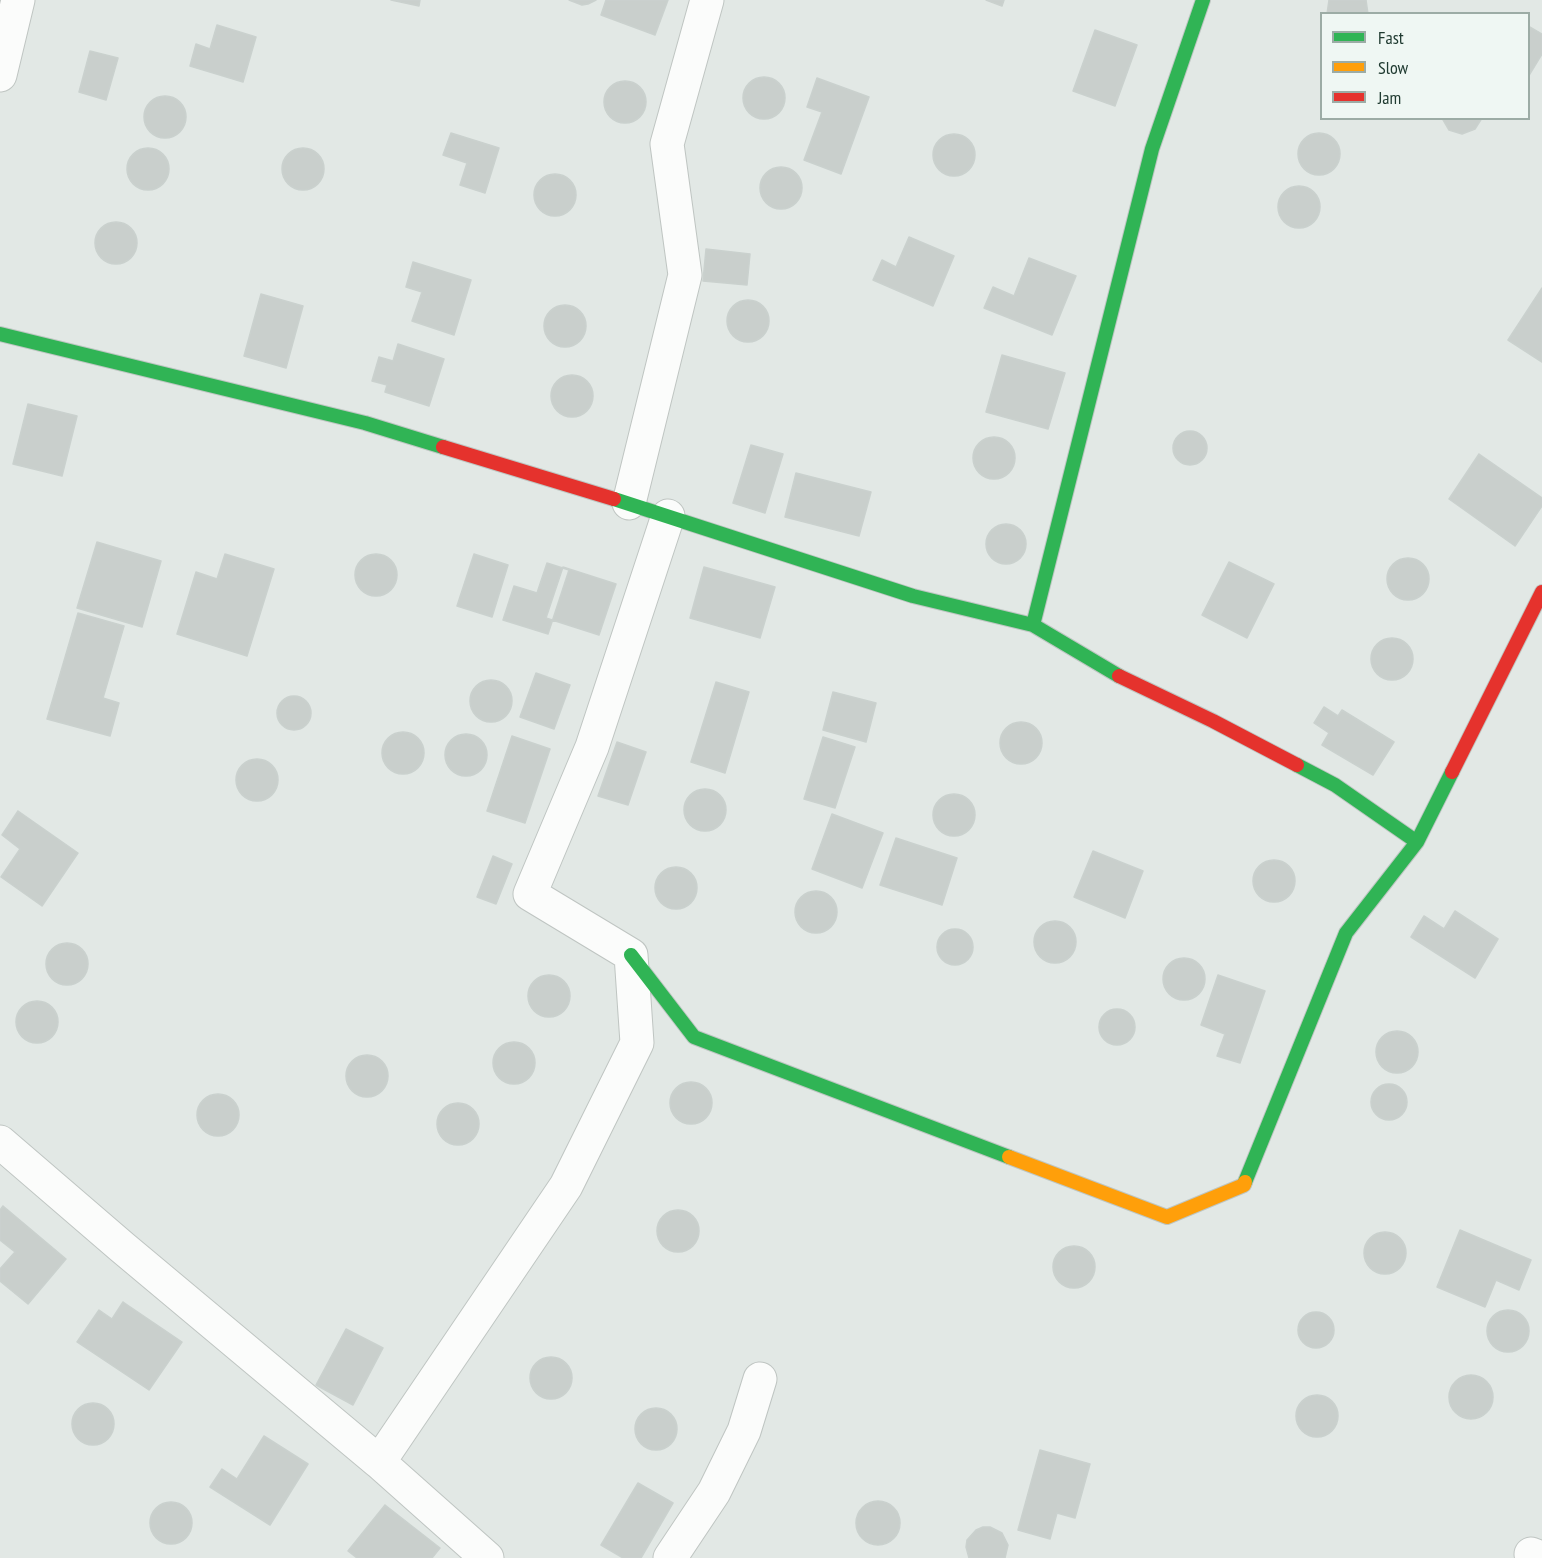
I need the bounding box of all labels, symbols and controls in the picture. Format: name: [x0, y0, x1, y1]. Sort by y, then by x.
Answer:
legend: [1320, 12, 1530, 120]
text: Fast: [1378, 26, 1404, 49]
text: Slow: [1378, 56, 1408, 79]
text: Jam: [1378, 86, 1401, 109]

